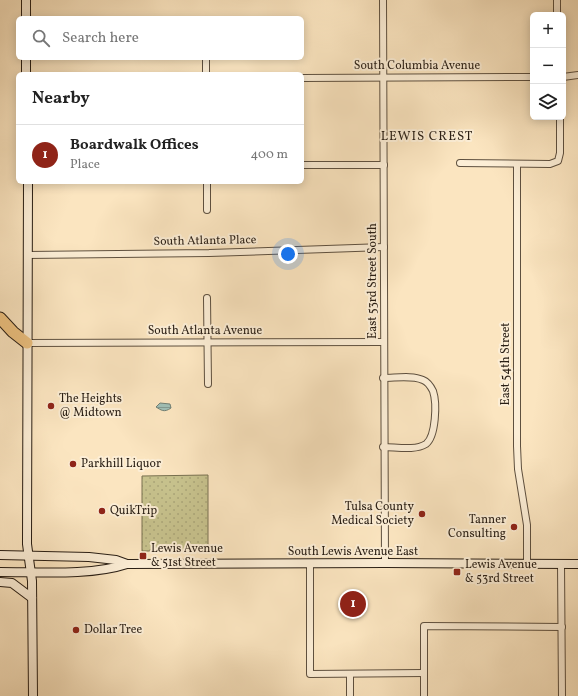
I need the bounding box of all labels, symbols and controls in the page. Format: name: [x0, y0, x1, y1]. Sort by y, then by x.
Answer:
map controls: [530, 12, 566, 120]
button: +: [530, 12, 566, 48]
search box: [16, 16, 304, 60]
icon: search: [30, 27, 52, 49]
text: Search here: [62, 28, 139, 49]
button: −: [530, 48, 566, 84]
street label: South Columbia Avenue: [354, 58, 481, 74]
button: layers: [530, 84, 566, 120]
text: Nearby: [32, 87, 90, 110]
district label: LEWIS CREST: [381, 128, 473, 146]
text: Boardwalk Offices: [70, 135, 199, 156]
text: 1: [42, 146, 48, 164]
text: 400 m: [251, 146, 288, 164]
text: Place: [70, 156, 100, 174]
street label: East 53rd Street South: [365, 223, 381, 339]
street label: South Atlanta Place: [153, 232, 257, 250]
your location: [278, 244, 298, 264]
street label: East 54th Street: [498, 322, 514, 406]
street label: South Atlanta Avenue: [148, 323, 263, 339]
place label: The Heights @ Midtown: [59, 391, 122, 421]
marker: The Heights @ Midtown: [46, 401, 56, 411]
place label: Parkhill Liquor: [81, 456, 161, 472]
marker: Parkhill Liquor: [68, 459, 78, 469]
place label: Tulsa County Medical Society: [331, 499, 414, 529]
place label: QuikTrip: [110, 503, 157, 519]
marker: QuikTrip: [97, 506, 107, 516]
marker: Tulsa County Medical Society: [417, 509, 427, 519]
place label: Tanner Consulting: [448, 512, 506, 542]
marker: Tanner Consulting: [509, 522, 519, 532]
place label: Lewis Avenue & 51st Street: [151, 541, 223, 571]
street label: South Lewis Avenue East: [288, 544, 418, 560]
marker: Lewis Avenue & 51st Street: [138, 551, 148, 561]
place label: Lewis Avenue & 53rd Street: [465, 557, 537, 587]
marker: Lewis Avenue & 53rd Street: [452, 567, 462, 577]
pin: 1: [340, 589, 366, 619]
place label: Dollar Tree: [84, 622, 143, 638]
marker: Dollar Tree: [71, 625, 81, 635]

